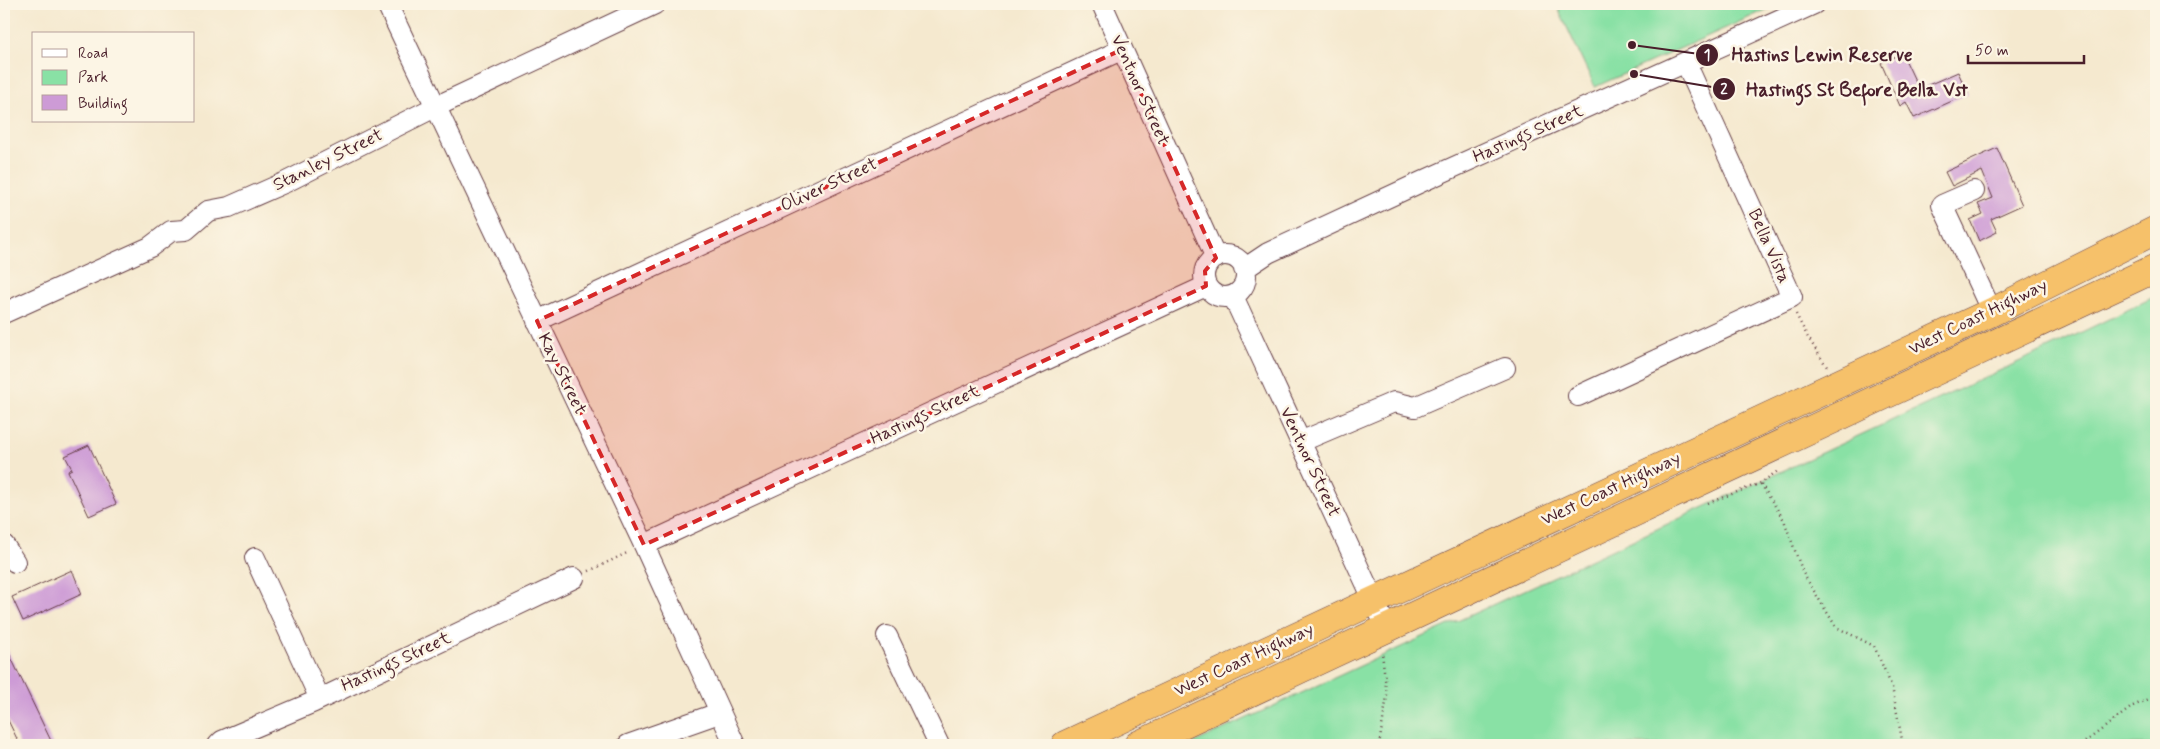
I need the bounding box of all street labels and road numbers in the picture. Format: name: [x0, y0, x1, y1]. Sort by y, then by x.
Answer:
street label: Ventnor Street: [1105, 31, 1175, 149]
street label: Hastings Street: [1469, 99, 1588, 171]
street label: Stanley Street: [269, 123, 387, 197]
street label: Oliver Street: [777, 152, 881, 218]
street label: Bella Vista: [1742, 205, 1796, 287]
street label: West Coast Highway: [1905, 273, 2052, 363]
street label: Kay Street: [532, 329, 592, 419]
street label: Hastings Street: [866, 379, 985, 453]
street label: Ventnor Street: [1274, 403, 1346, 521]
street label: West Coast Highway: [1537, 446, 1685, 534]
street label: West Coast Highway: [1170, 617, 1318, 705]
street label: Hastings Street: [337, 626, 456, 700]

